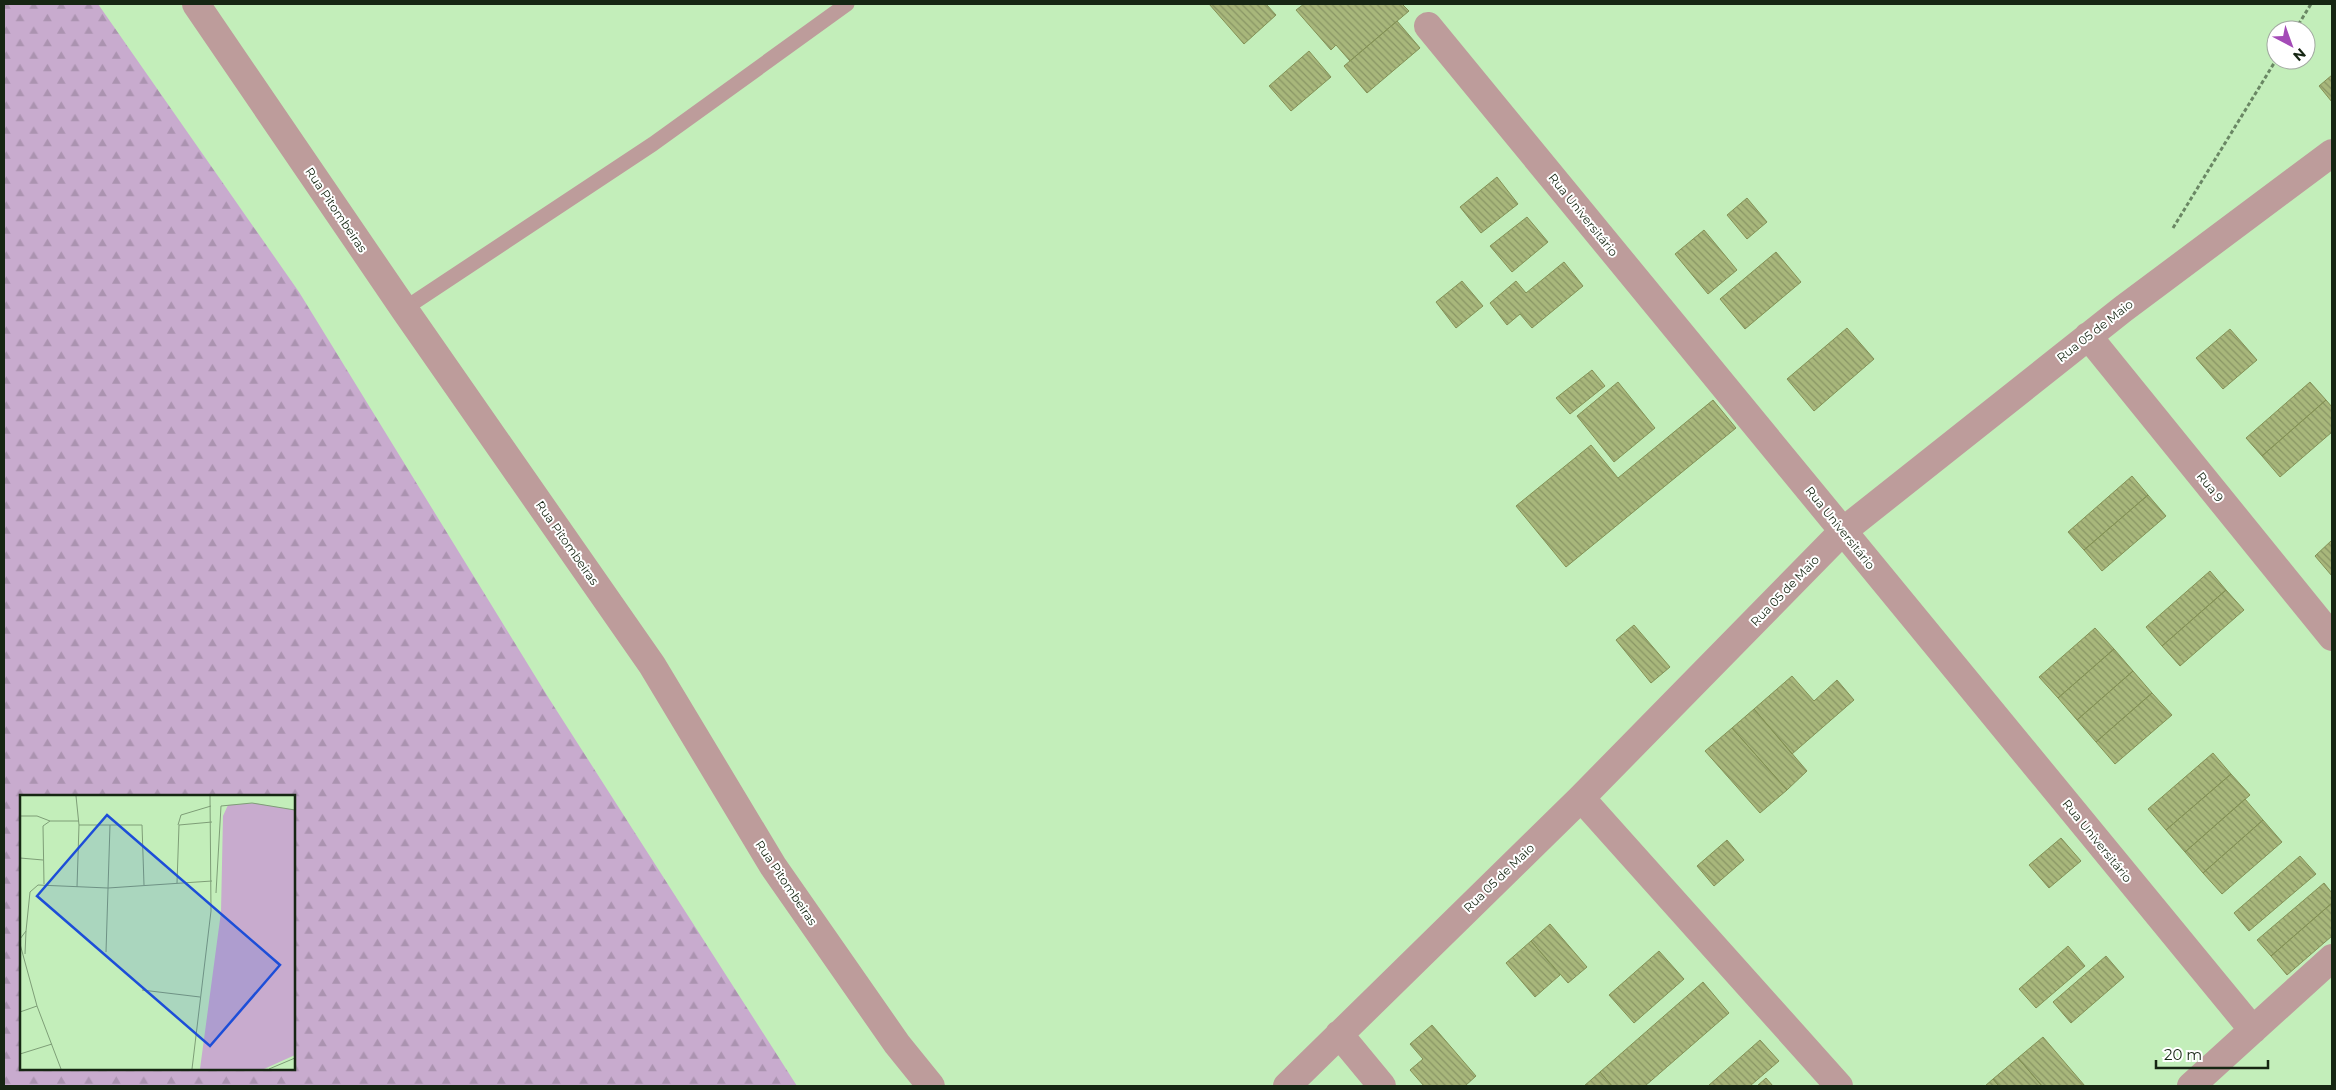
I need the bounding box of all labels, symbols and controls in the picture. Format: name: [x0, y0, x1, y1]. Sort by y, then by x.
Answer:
north arrow: [2266, 20, 2316, 70]
text: N: [2289, 44, 2310, 65]
street label: Rua Pitombeiras: [302, 164, 371, 255]
street label: Rua Universitário: [1545, 170, 1621, 259]
street label: Rua 05 de Maio: [2054, 296, 2136, 365]
street label: Rua 9: [2194, 469, 2227, 505]
street label: Rua Universitário: [1802, 483, 1878, 572]
street label: Rua Pitombeiras: [533, 498, 602, 588]
street label: Rua 05 de Maio: [1747, 552, 1822, 629]
inset map: [20, 795, 295, 1070]
street label: Rua Universitário: [2059, 796, 2135, 885]
street label: Rua Pitombeiras: [752, 837, 821, 928]
street label: Rua 05 de Maio: [1460, 840, 1537, 915]
scale bar: [2156, 1038, 2268, 1070]
text: 20 m: [2164, 1045, 2202, 1064]

